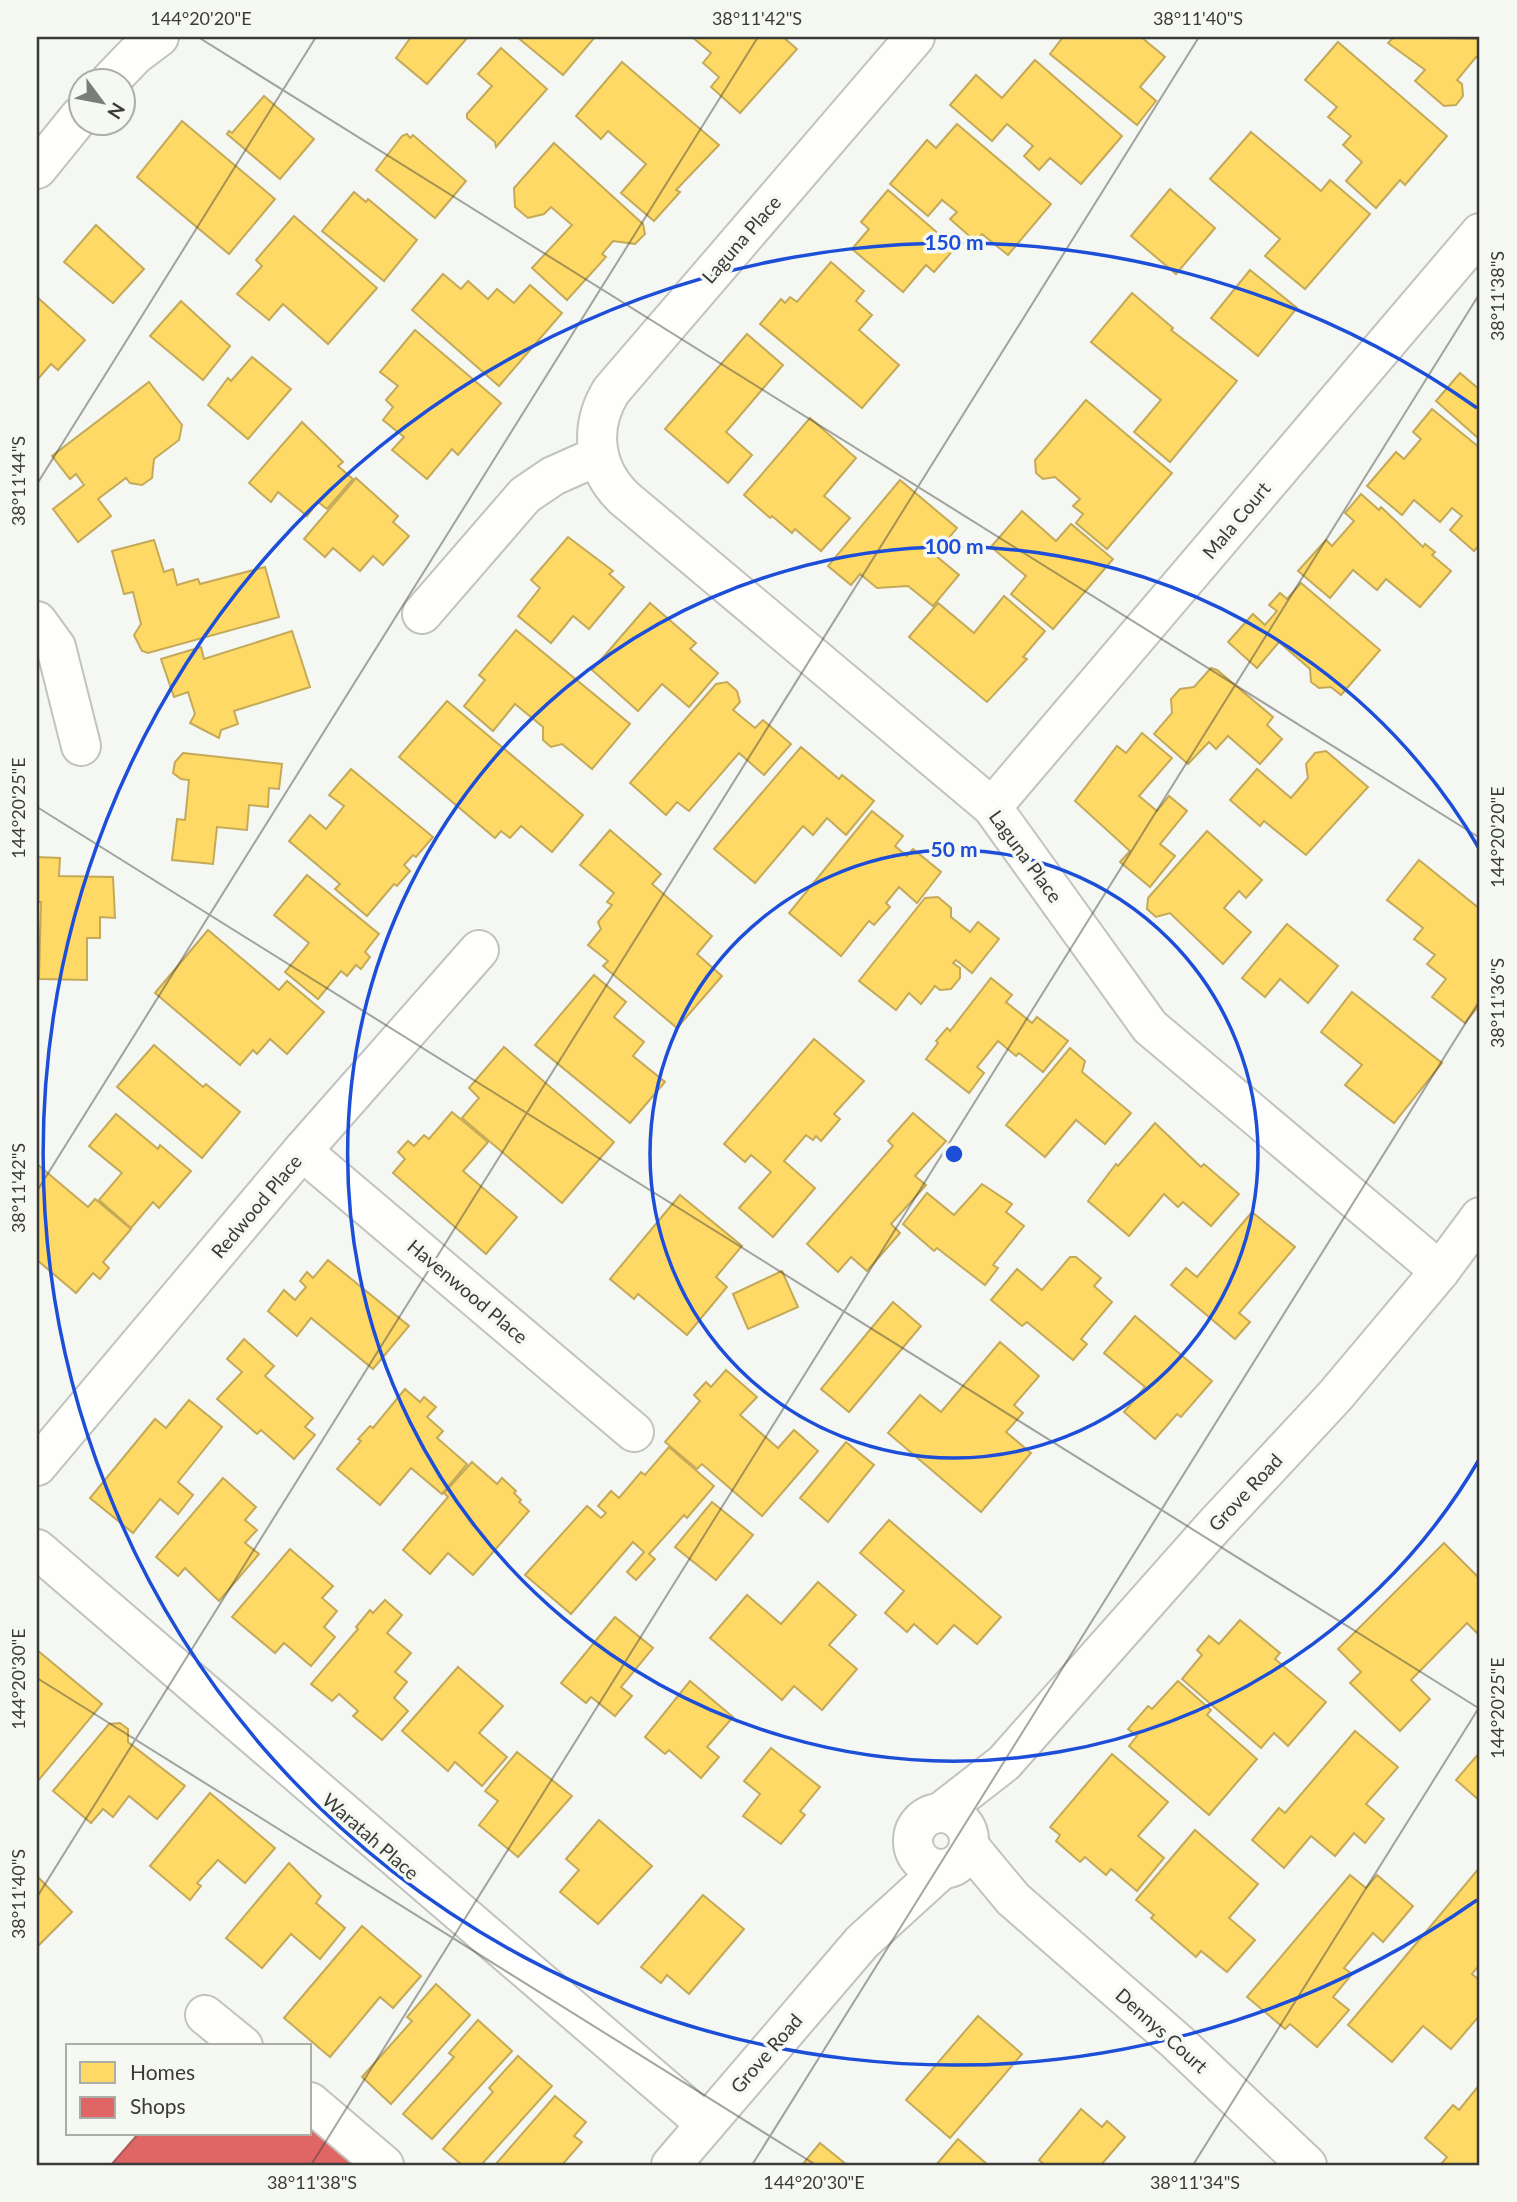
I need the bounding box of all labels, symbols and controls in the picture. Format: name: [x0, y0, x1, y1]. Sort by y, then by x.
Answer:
text: 144°20'20"E: [150, 7, 252, 29]
text: 38°11'42"S: [712, 7, 802, 29]
text: 38°11'40"S: [1153, 7, 1243, 29]
north arrow: [66, 66, 136, 136]
text: N: [103, 99, 130, 124]
street label: Laguna Place: [697, 190, 785, 288]
text: 150 m: [924, 229, 984, 254]
text: 38°11'38"S: [1486, 251, 1508, 341]
text: 38°11'44"S: [7, 436, 29, 526]
street label: Mala Court: [1197, 477, 1275, 563]
text: 100 m: [924, 533, 984, 558]
text: 144°20'25"E: [7, 757, 29, 859]
text: 144°20'20"E: [1486, 786, 1508, 888]
street label: Laguna Place: [985, 805, 1067, 907]
text: 50 m: [930, 836, 978, 861]
text: 38°11'36"S: [1486, 958, 1508, 1048]
centre of rings: [942, 1142, 966, 1166]
text: 38°11'42"S: [7, 1143, 29, 1233]
street label: Redwood Place: [206, 1150, 306, 1262]
street label: Havenwood Place: [403, 1234, 533, 1348]
street label: Grove Road: [1203, 1449, 1287, 1535]
text: 144°20'30"E: [7, 1628, 29, 1730]
text: 144°20'25"E: [1486, 1657, 1508, 1759]
street label: Waratah Place: [318, 1788, 424, 1884]
text: 38°11'40"S: [7, 1849, 29, 1939]
street label: Dennys Court: [1111, 1983, 1213, 2077]
street label: Grove Road: [725, 2009, 807, 2097]
legend: [66, 2044, 312, 2136]
text: Homes: [130, 2059, 195, 2084]
text: Shops: [130, 2093, 186, 2118]
text: 38°11'38"S: [267, 2171, 357, 2193]
text: 144°20'30"E: [763, 2171, 865, 2193]
text: 38°11'34"S: [1150, 2171, 1240, 2193]

